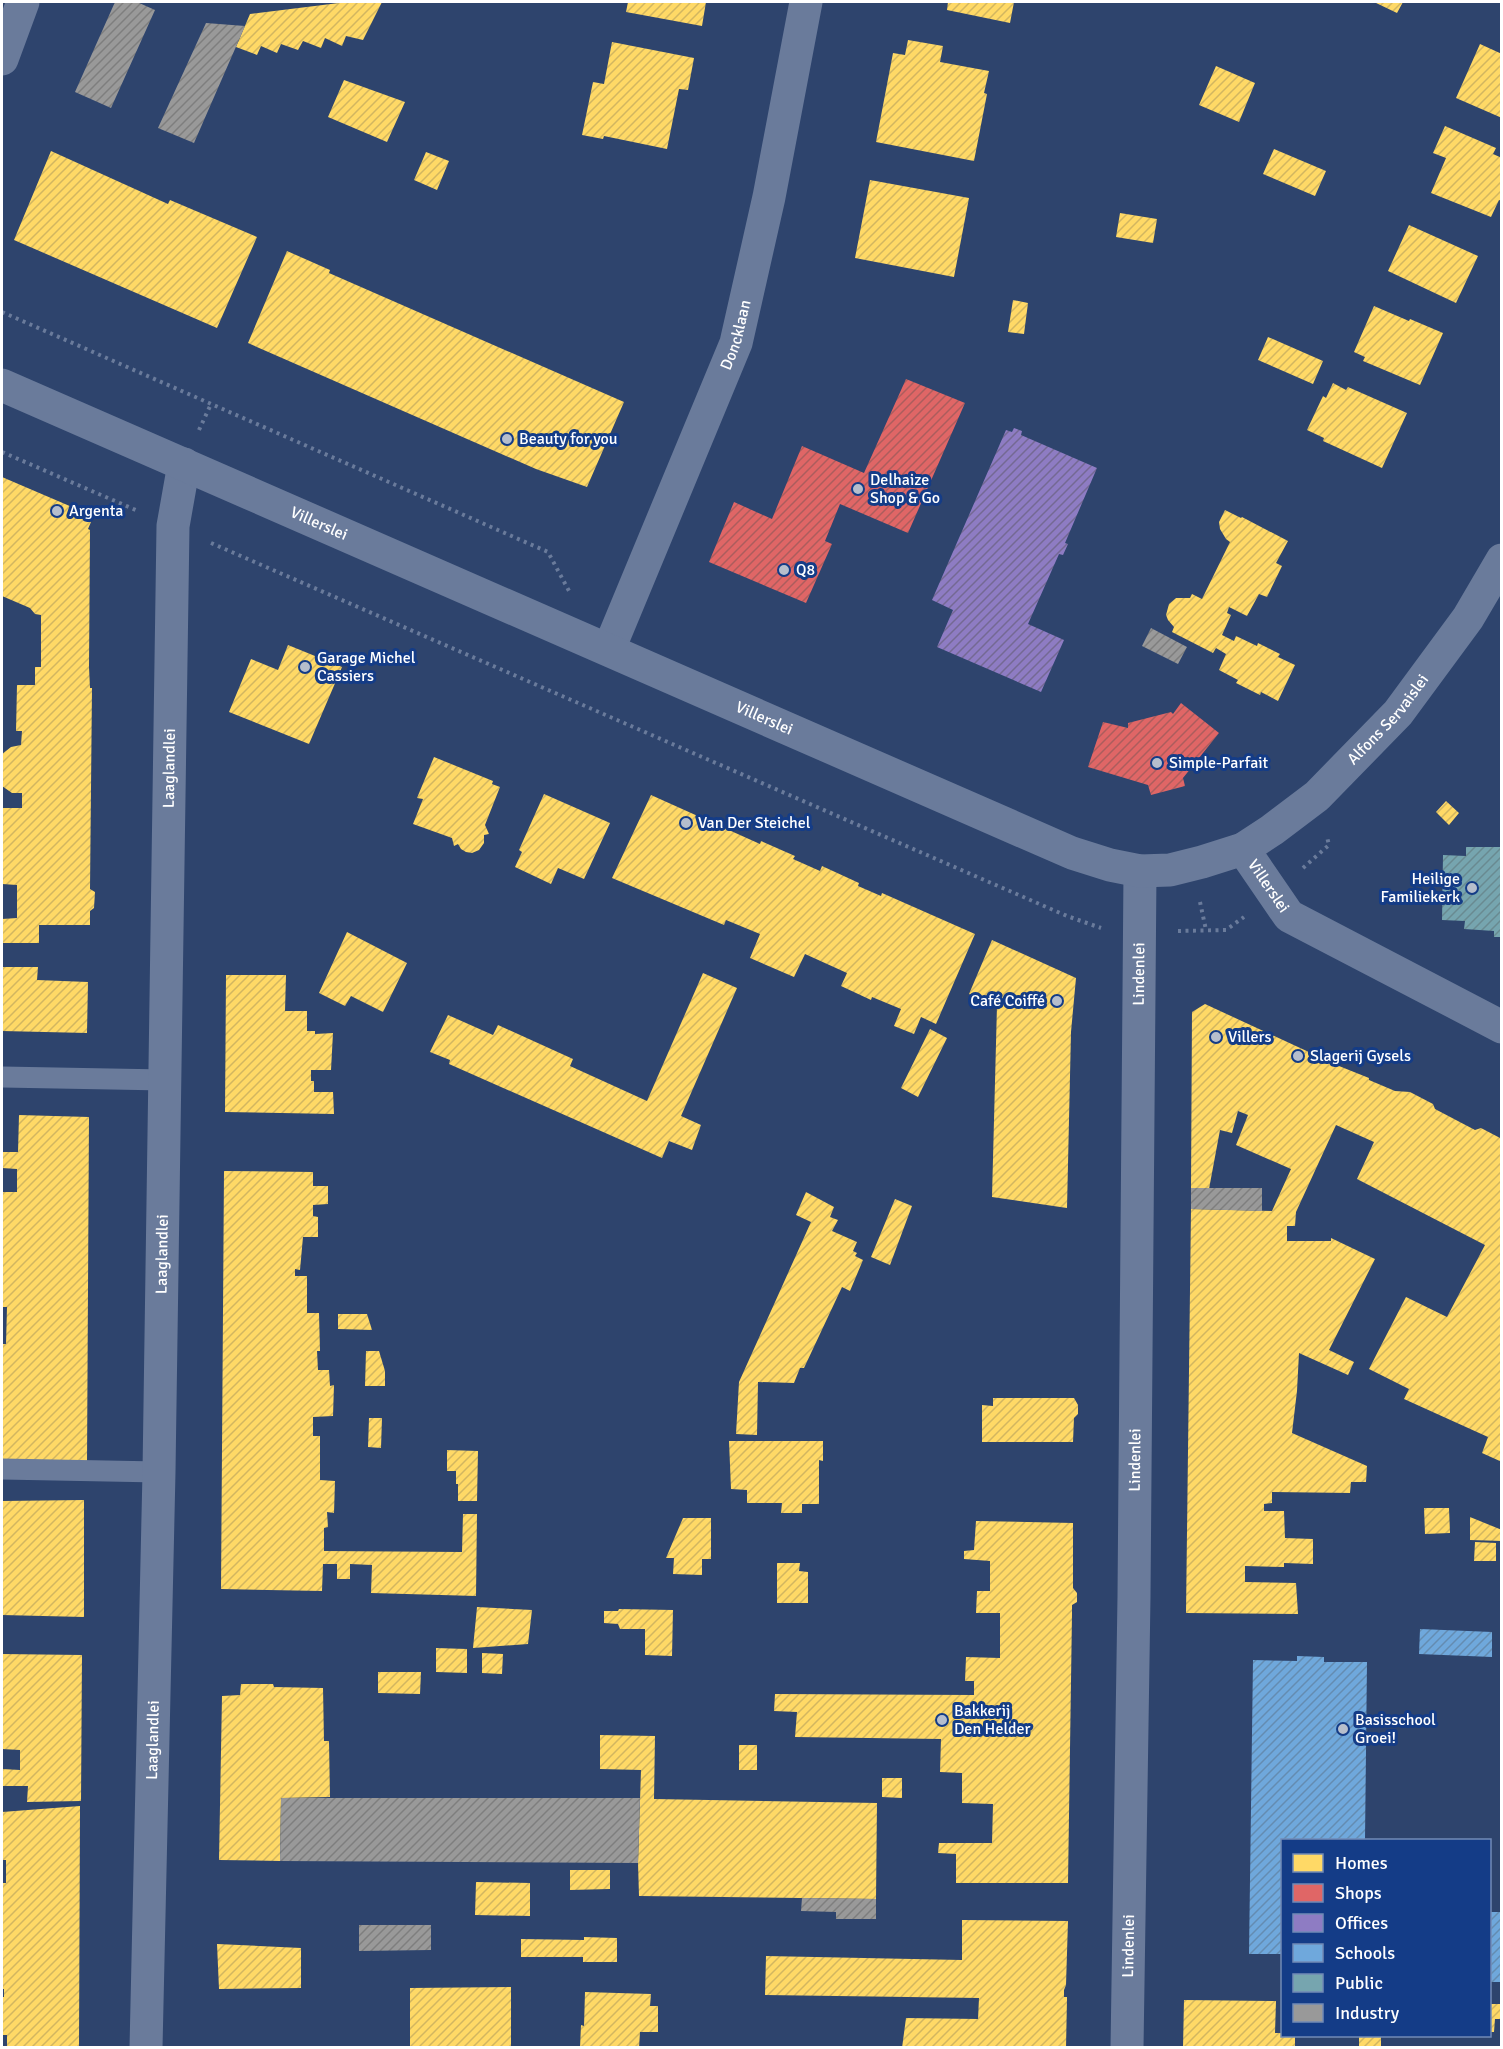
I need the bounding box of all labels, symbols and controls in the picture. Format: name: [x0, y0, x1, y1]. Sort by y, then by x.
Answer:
street label: Doncklaan: [716, 298, 755, 373]
place label: Beauty for you: [519, 429, 618, 449]
marker: Beauty for you: [500, 432, 514, 446]
place label: Delhaize Shop & Go: [870, 470, 940, 508]
marker: Delhaize Shop & Go: [851, 482, 865, 496]
place label: Argenta: [69, 501, 123, 521]
street label: Villerslei: [287, 502, 351, 545]
marker: Argenta: [50, 504, 64, 518]
place label: Q8: [796, 560, 815, 580]
marker: Q8: [777, 563, 791, 577]
place label: Garage Michel Cassiers: [317, 648, 416, 686]
marker: Garage Michel Cassiers: [298, 660, 312, 674]
street label: Alfons Servaislei: [1343, 670, 1433, 769]
street label: Villerslei: [733, 697, 796, 740]
street label: Laaglandlei: [159, 728, 180, 808]
place label: Simple-Parfait: [1169, 753, 1269, 773]
marker: Simple-Parfait: [1150, 756, 1164, 770]
place label: Van Der Steichel: [698, 813, 811, 833]
marker: Van Der Steichel: [679, 816, 693, 830]
street label: Villerslei: [1243, 856, 1294, 917]
place label: Heilige Familiekerk: [1380, 869, 1460, 907]
marker: Heilige Familiekerk: [1465, 881, 1479, 895]
street label: Lindenlei: [1129, 942, 1149, 1006]
place label: Café Coiffé: [970, 991, 1045, 1011]
marker: Café Coiffé: [1050, 994, 1064, 1008]
place label: Villers: [1228, 1027, 1272, 1047]
marker: Villers: [1209, 1030, 1223, 1044]
place label: Slagerij Gysels: [1310, 1046, 1411, 1066]
marker: Slagerij Gysels: [1291, 1049, 1305, 1063]
street label: Laaglandlei: [152, 1214, 173, 1294]
street label: Lindenlei: [1125, 1428, 1145, 1492]
street label: Laaglandlei: [142, 1700, 164, 1780]
place label: Bakkerij Den Helder: [954, 1701, 1031, 1739]
place label: Basisschool Groei!: [1355, 1710, 1436, 1748]
marker: Bakkerij Den Helder: [935, 1713, 949, 1727]
marker: Basisschool Groei!: [1336, 1722, 1350, 1736]
legend: [1281, 1839, 1491, 2037]
text: Homes: [1335, 1852, 1388, 1874]
text: Shops: [1335, 1882, 1382, 1904]
text: Offices: [1335, 1912, 1388, 1934]
street label: Lindenlei: [1118, 1914, 1139, 1978]
text: Schools: [1335, 1942, 1395, 1964]
text: Public: [1335, 1972, 1383, 1994]
text: Industry: [1335, 2002, 1400, 2024]

